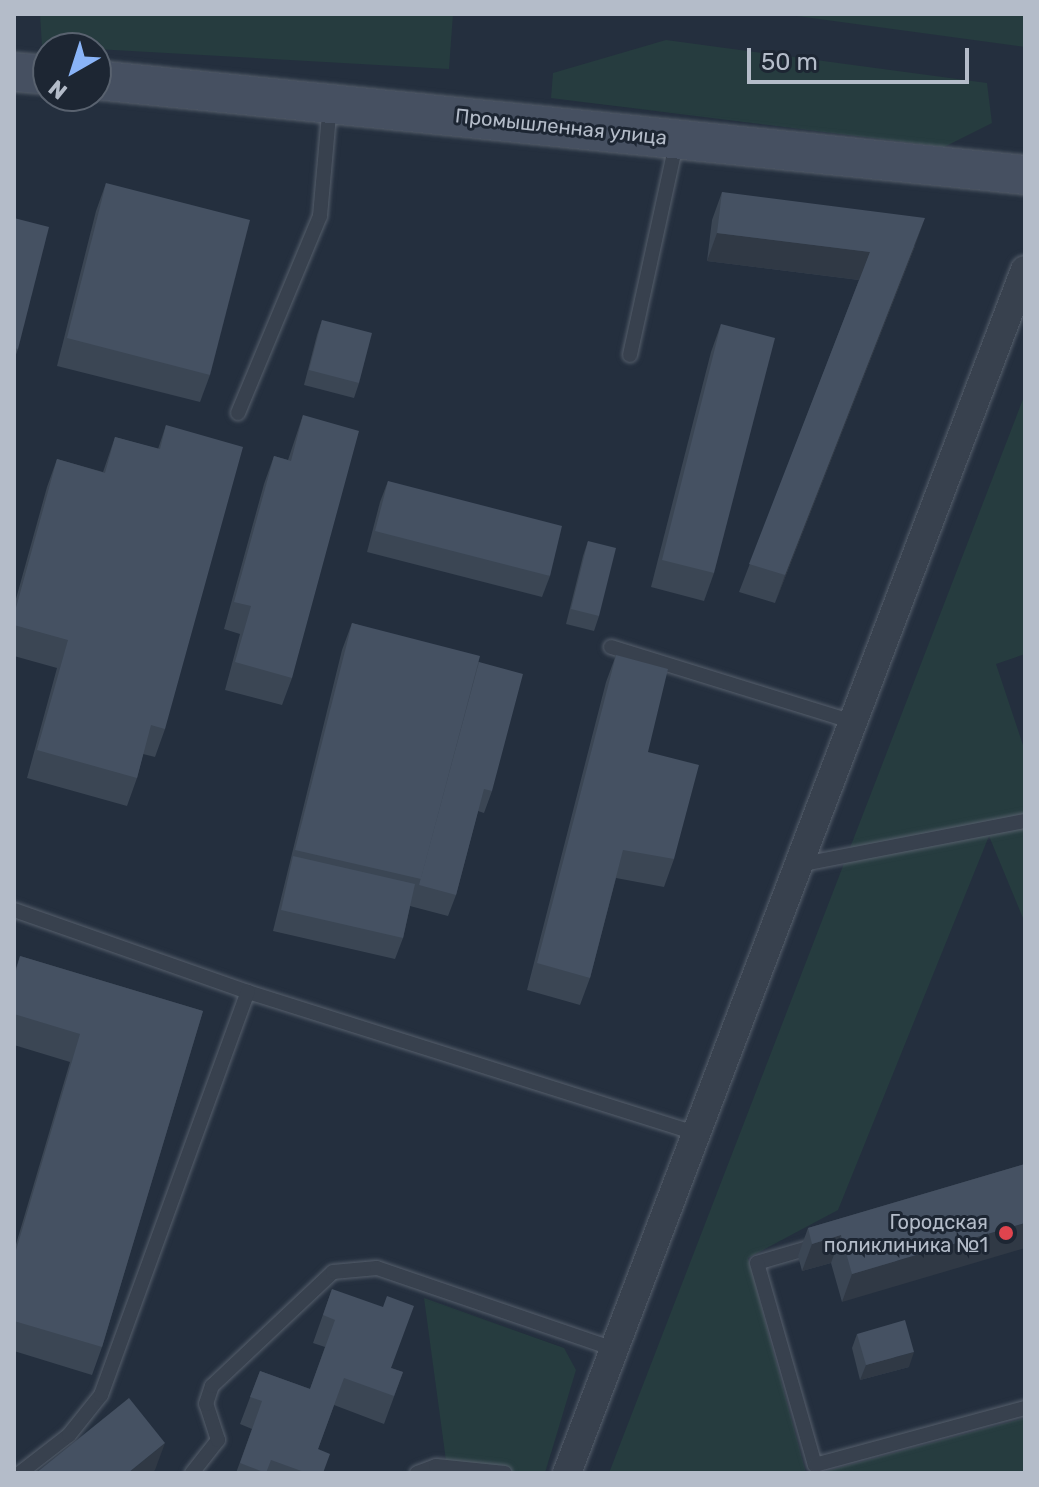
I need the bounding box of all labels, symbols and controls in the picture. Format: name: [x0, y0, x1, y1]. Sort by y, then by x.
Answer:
north arrow: [32, 32, 112, 112]
scale bar: [751, 32, 973, 82]
text: 50 m: [761, 48, 818, 76]
text: N: [43, 74, 72, 105]
street label: Промышленная улица: [454, 104, 668, 150]
place label: Городская поликлиника №1: [824, 1210, 988, 1257]
marker: Городская поликлиника №1: [995, 1222, 1017, 1244]

